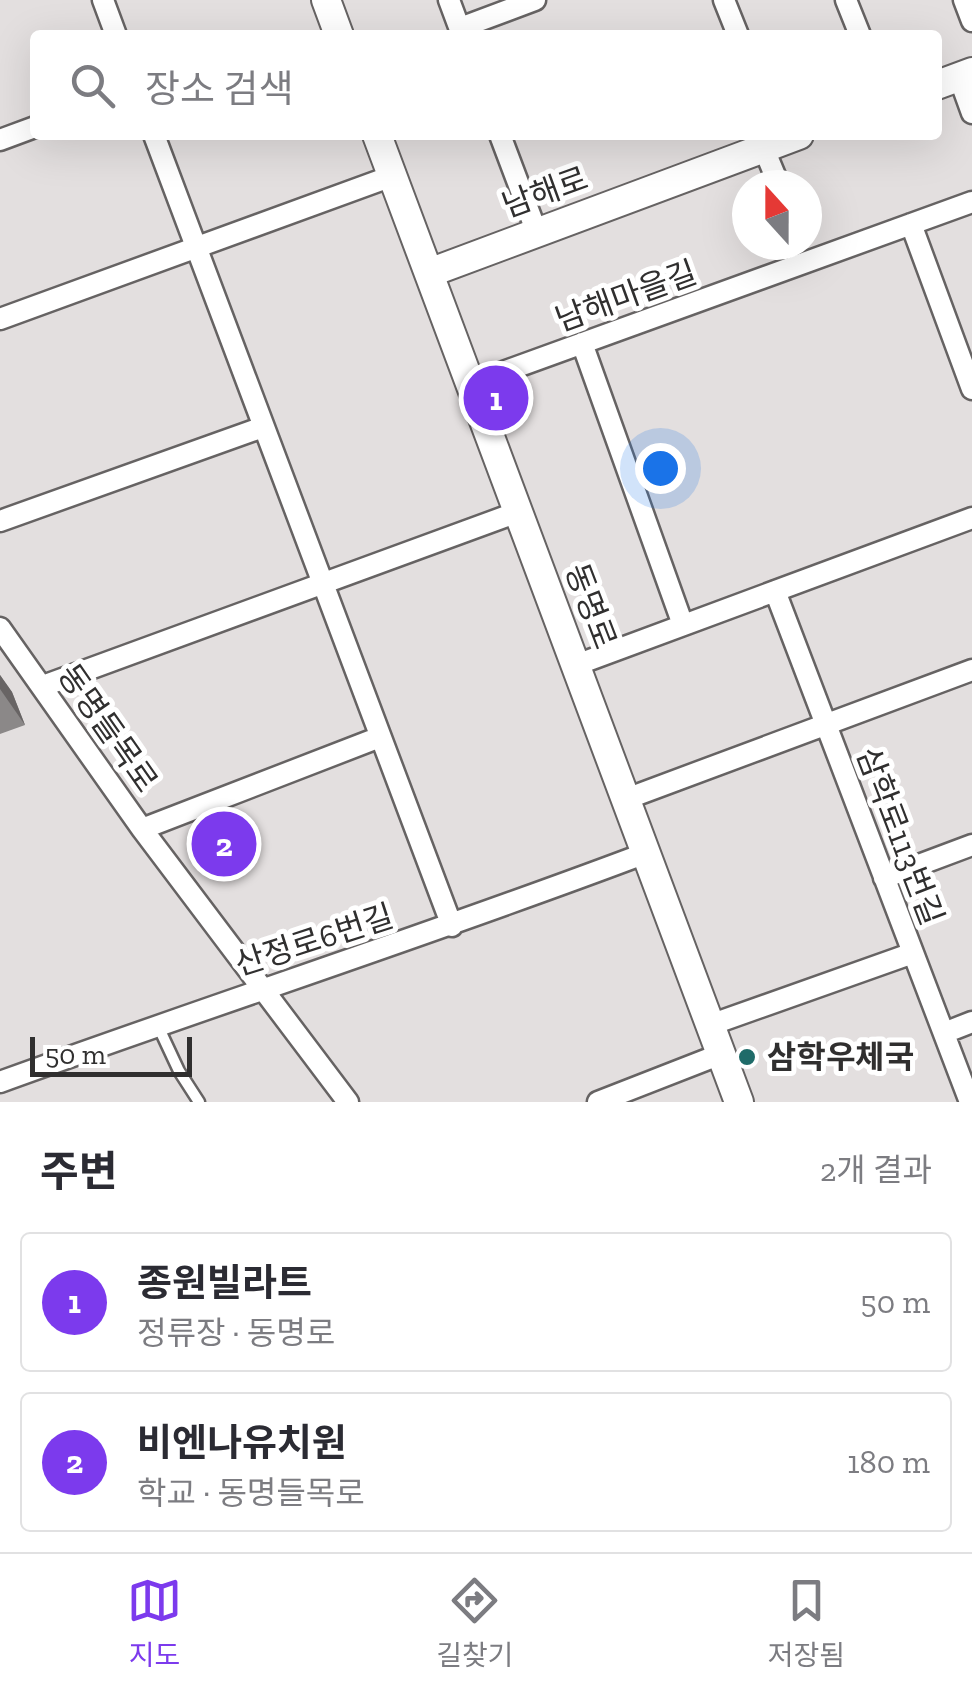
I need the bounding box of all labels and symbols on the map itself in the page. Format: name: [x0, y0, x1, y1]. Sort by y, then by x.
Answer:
street label: 남해로: [497, 159, 593, 225]
north arrow: [732, 170, 822, 260]
street label: 남해마을길: [550, 253, 702, 339]
pin: 1: [464, 360, 528, 436]
your location: [635, 443, 686, 494]
street label: 동명로: [557, 558, 625, 654]
street label: 동명들목로: [50, 657, 166, 799]
street label: 삼학로113번길: [849, 742, 951, 930]
pin: 2: [192, 806, 256, 882]
street label: 산정로6번길: [230, 897, 398, 983]
scale bar: [30, 1032, 192, 1076]
place label: 삼학우체국: [767, 1038, 914, 1076]
marker: 삼학우체국: [736, 1046, 758, 1068]

